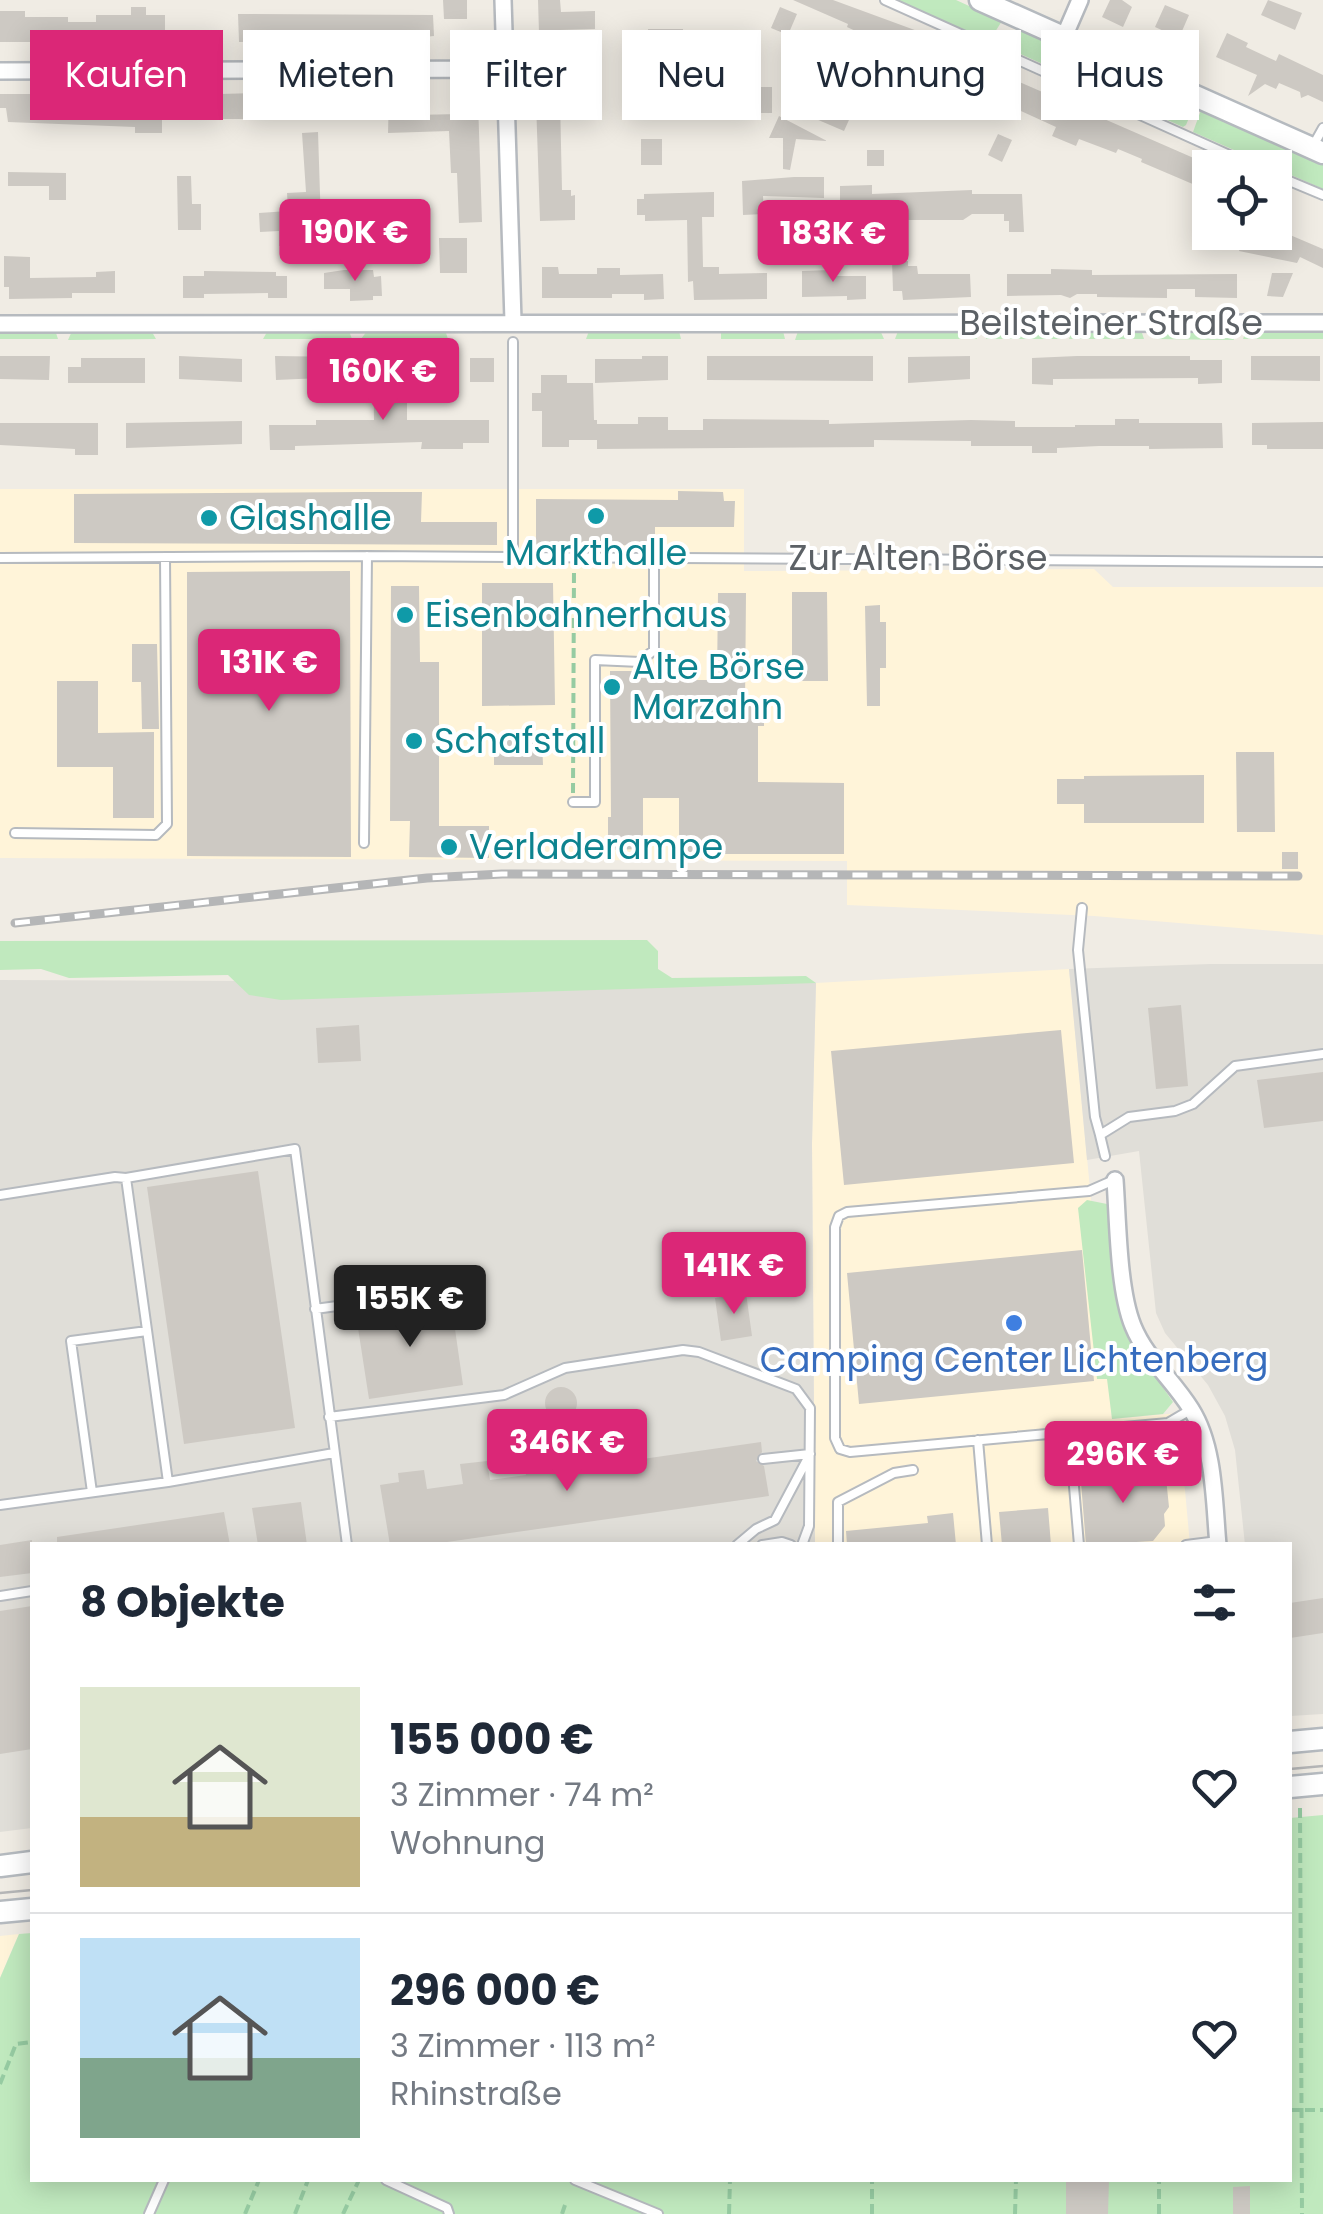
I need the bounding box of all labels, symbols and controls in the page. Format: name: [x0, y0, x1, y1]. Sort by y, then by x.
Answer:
chip: Kaufen: [30, 30, 223, 120]
chip: Mieten: [243, 30, 430, 120]
chip: Filter: [450, 30, 602, 120]
chip: Neu: [622, 30, 761, 120]
chip: Wohnung: [781, 30, 1021, 120]
chip: Haus: [1041, 30, 1199, 120]
map controls: [1192, 150, 1292, 250]
button: locate: [1192, 150, 1292, 250]
pin: 190K €: [274, 199, 436, 284]
pin: 183K €: [752, 200, 914, 285]
text: 190K €: [301, 209, 409, 254]
text: 183K €: [780, 210, 886, 255]
street label: Beilsteiner Straße: [959, 298, 1263, 347]
pin: 160K €: [302, 338, 464, 423]
text: 160K €: [329, 348, 437, 393]
place label: Glashalle: [229, 493, 392, 542]
marker: Markthalle: [585, 505, 607, 527]
marker: Glashalle: [198, 507, 220, 529]
place label: Markthalle: [505, 528, 687, 577]
street label: Zur Alten Börse: [788, 533, 1048, 582]
place label: Eisenbahnerhaus: [425, 590, 728, 639]
marker: Eisenbahnerhaus: [394, 604, 416, 626]
pin: 131K €: [188, 629, 350, 714]
text: 131K €: [220, 639, 318, 684]
place label: Alte Börse Marzahn: [632, 642, 805, 731]
marker: Alte Börse Marzahn: [601, 676, 623, 698]
place label: Schafstall: [434, 716, 605, 765]
marker: Schafstall: [403, 730, 425, 752]
place label: Verladerampe: [469, 822, 723, 871]
marker: Verladerampe: [438, 836, 460, 858]
pin: 141K €: [653, 1232, 815, 1317]
text: 141K €: [684, 1242, 784, 1287]
pin: 155K €: [329, 1265, 491, 1350]
text: 155K €: [356, 1275, 464, 1320]
marker: Camping Center Lichtenberg: [1003, 1312, 1025, 1334]
place label: Camping Center Lichtenberg: [760, 1335, 1268, 1384]
pin: 346K €: [486, 1409, 648, 1494]
text: 346K €: [509, 1419, 625, 1464]
pin: 296K €: [1042, 1421, 1204, 1506]
text: 296K €: [1067, 1431, 1179, 1476]
text: 8 Objekte: [80, 1573, 285, 1632]
icon: filters: [1187, 1575, 1242, 1630]
text: 155 000 €: [390, 1710, 594, 1769]
icon: home: [160, 1727, 280, 1847]
icon: heart: [1187, 1760, 1242, 1815]
text: 3 Zimmer · 74 m²: [390, 1772, 654, 1817]
text: Wohnung: [390, 1820, 545, 1865]
text: 296 000 €: [390, 1961, 600, 2020]
icon: home: [160, 1978, 280, 2098]
icon: heart: [1187, 2011, 1242, 2066]
text: 3 Zimmer · 113 m²: [390, 2023, 656, 2068]
text: Rhinstraße: [390, 2071, 562, 2116]

